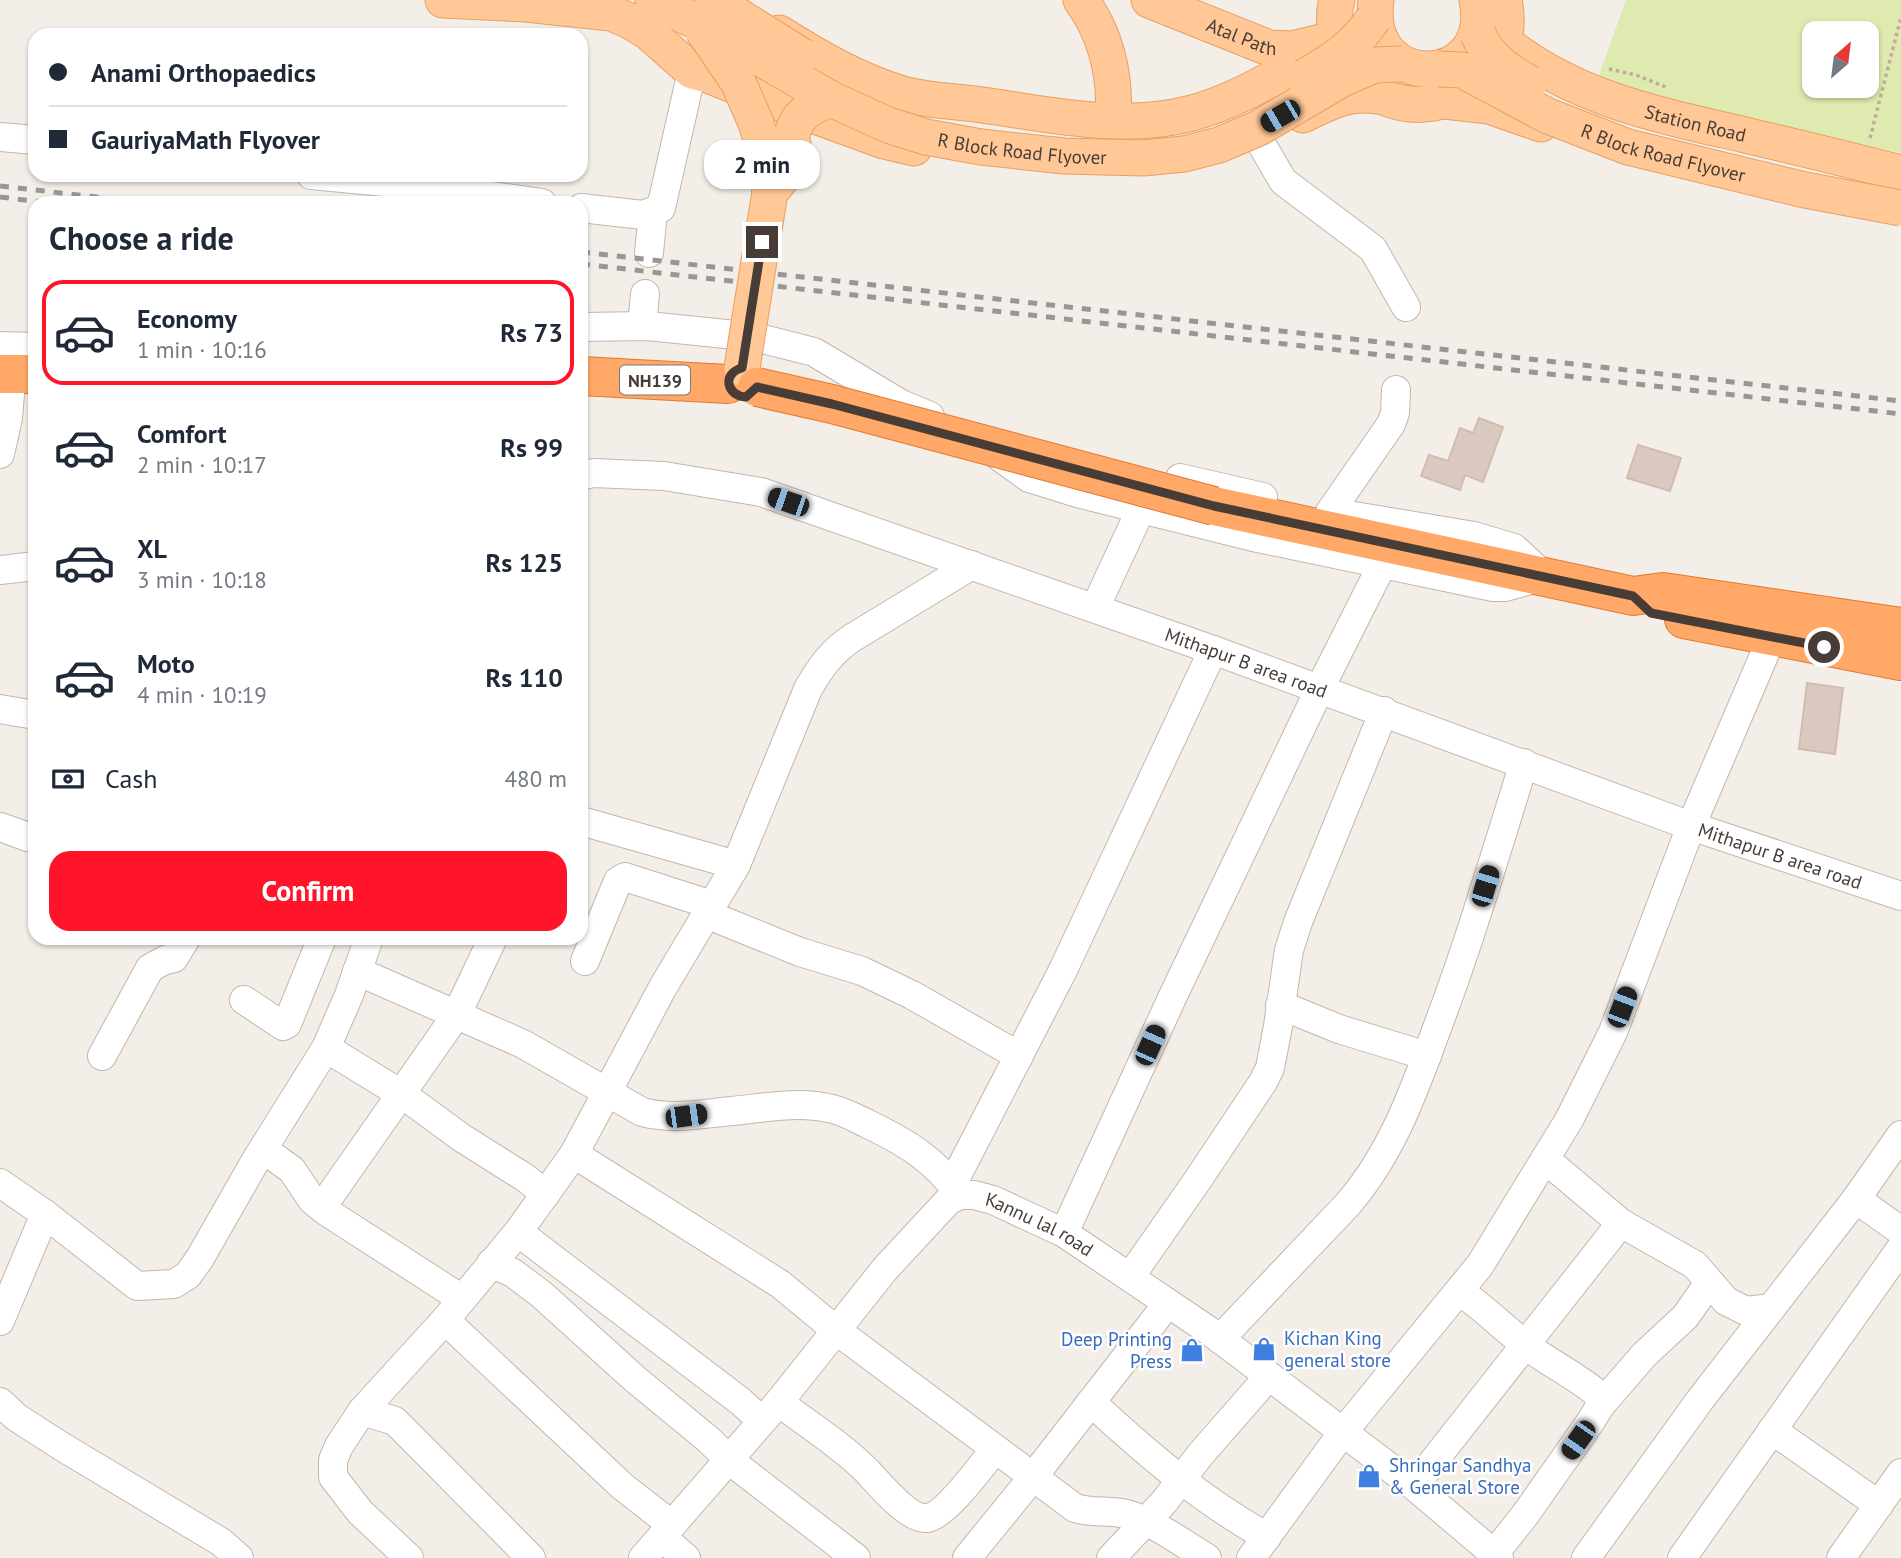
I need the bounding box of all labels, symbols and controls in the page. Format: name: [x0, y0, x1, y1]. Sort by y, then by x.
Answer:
street label: Atal Path: [1203, 12, 1277, 60]
north arrow: [1802, 21, 1880, 98]
map controls: [1802, 21, 1879, 98]
text: Anami Orthopaedics: [91, 56, 316, 89]
car: [1257, 96, 1304, 136]
street label: Station Road: [1642, 99, 1749, 147]
street label: R Block Road Flyover: [1578, 118, 1749, 187]
text: GauriyaMath Flyover: [91, 123, 320, 156]
street label: R Block Road Flyover: [936, 127, 1108, 169]
callout: 2 min: [704, 140, 820, 190]
text: 2 min: [734, 150, 790, 179]
text: Choose a ride: [49, 217, 234, 259]
route end: [746, 226, 778, 258]
icon: car: [53, 301, 116, 364]
text: Economy: [137, 302, 237, 335]
text: Rs 73: [500, 316, 563, 349]
text: 1 min · 10:16: [137, 335, 267, 364]
road number: NH139: [620, 366, 690, 394]
icon: car: [53, 416, 116, 479]
text: Comfort: [137, 417, 227, 450]
text: Rs 99: [500, 431, 563, 464]
text: 2 min · 10:17: [137, 450, 267, 479]
car: [765, 485, 812, 519]
icon: car: [53, 531, 116, 594]
text: XL: [137, 532, 167, 565]
text: Rs 125: [486, 546, 563, 579]
text: 3 min · 10:18: [137, 565, 267, 594]
street label: Mithapur B area road: [1162, 622, 1331, 703]
route start: [1808, 631, 1840, 663]
icon: car: [53, 646, 116, 709]
text: Moto: [137, 647, 195, 680]
text: Rs 110: [486, 661, 563, 694]
text: 4 min · 10:19: [137, 680, 267, 709]
icon: cash: [49, 760, 87, 798]
text: Cash: [105, 762, 157, 795]
text: 480 m: [505, 764, 567, 793]
street label: Mithapur B area road: [1695, 817, 1865, 894]
button: Confirm: [49, 851, 567, 931]
car: [1469, 863, 1502, 909]
car: [1605, 984, 1640, 1030]
car: [1132, 1022, 1169, 1068]
car: [664, 1103, 709, 1129]
street label: Kannu lal road: [983, 1187, 1098, 1261]
place label: Kichan King general store: [1284, 1326, 1391, 1372]
place label: Deep Printing Press: [1061, 1327, 1172, 1373]
shop icon: Kichan King general store: [1250, 1335, 1278, 1363]
shop icon: Deep Printing Press: [1178, 1336, 1206, 1364]
car: [1558, 1417, 1599, 1463]
place label: Shringar Sandhya & General Store: [1389, 1453, 1531, 1499]
shop icon: Shringar Sandhya & General Store: [1355, 1462, 1383, 1490]

